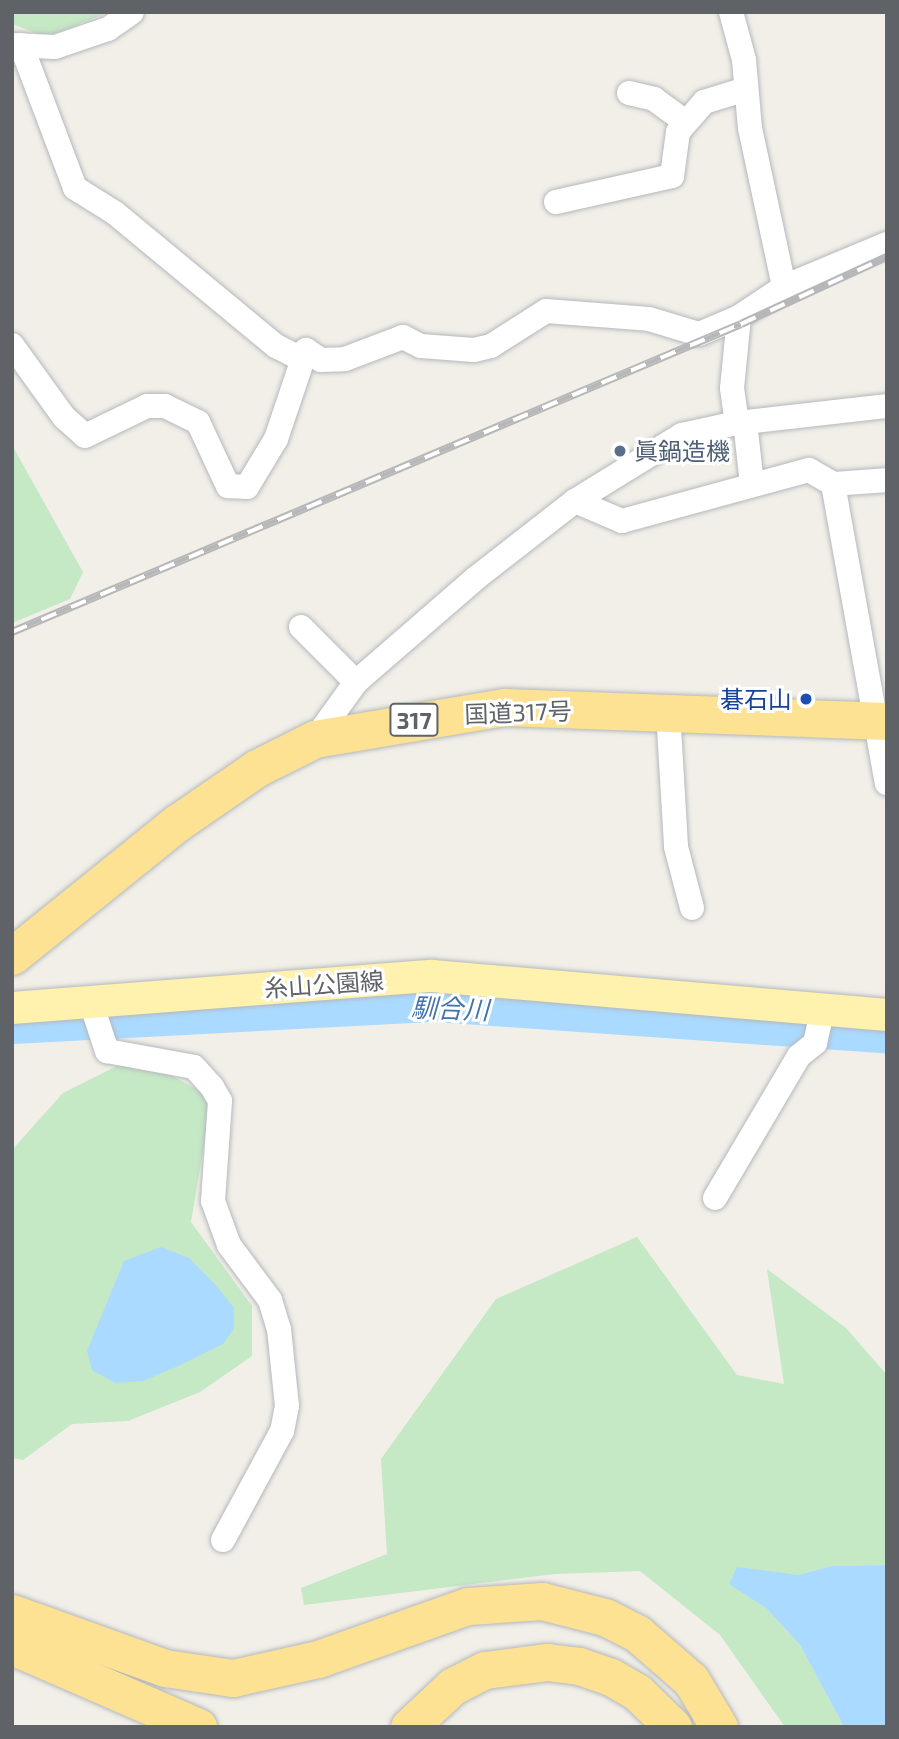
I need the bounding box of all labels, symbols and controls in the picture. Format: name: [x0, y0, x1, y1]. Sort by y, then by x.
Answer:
place label: 眞鍋造機: [634, 437, 730, 465]
marker: 眞鍋造機: [612, 443, 628, 459]
place label: 碁石山: [720, 685, 792, 713]
marker: 碁石山: [798, 691, 814, 707]
street label: 国道317号: [464, 696, 572, 728]
road number: 317: [388, 700, 440, 740]
street label: 糸山公園線: [263, 965, 385, 1003]
water label: 馴合川: [410, 991, 490, 1025]

